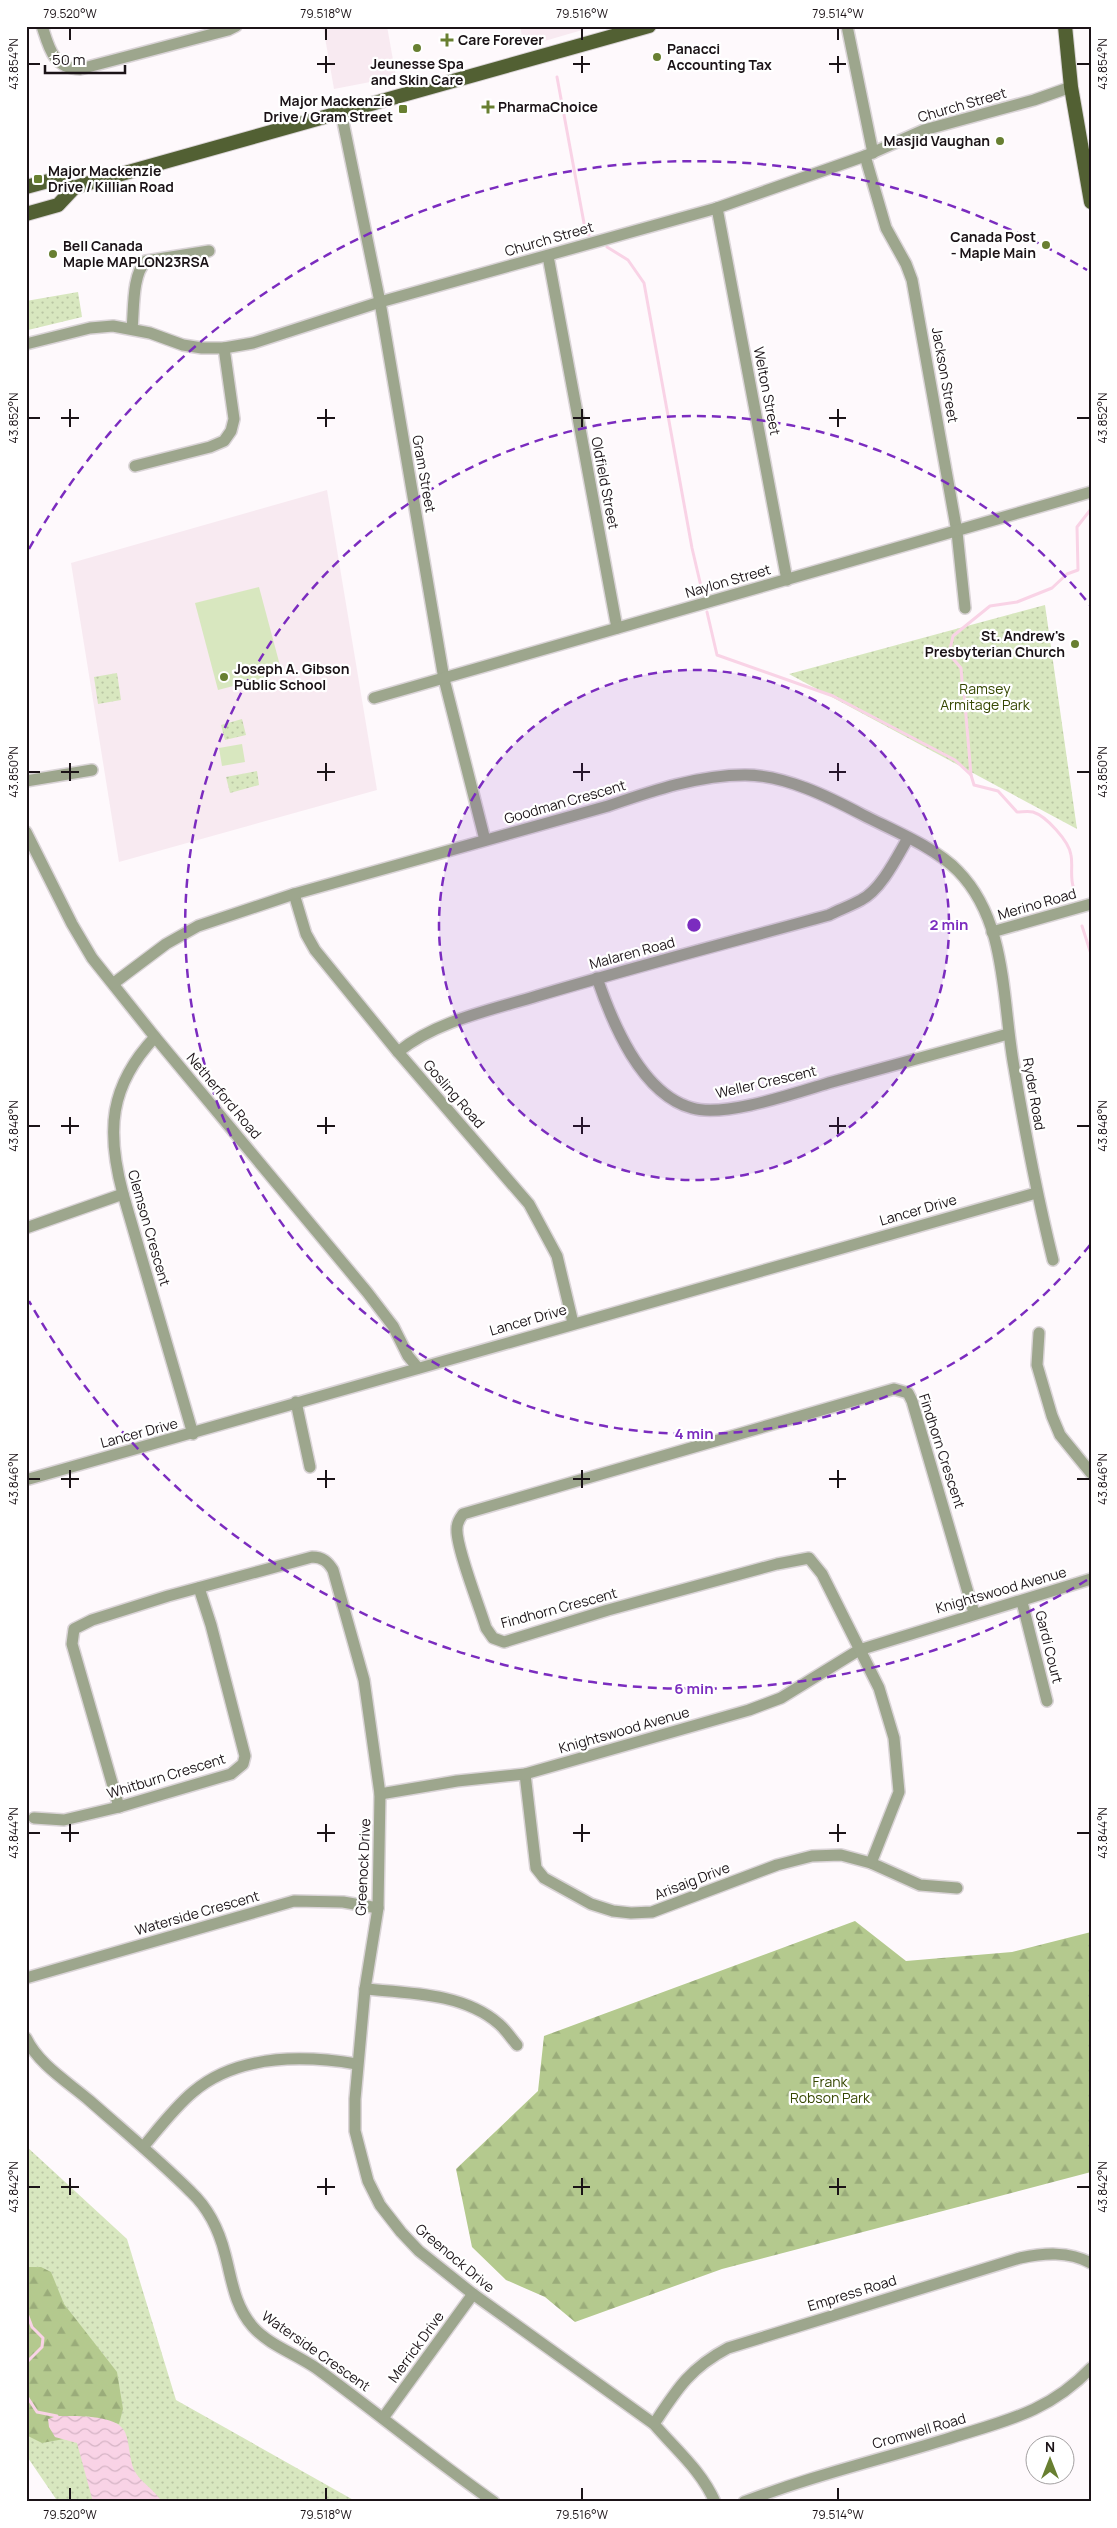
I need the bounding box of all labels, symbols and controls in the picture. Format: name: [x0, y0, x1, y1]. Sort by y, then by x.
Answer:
text: 79.520°W: [43, 5, 98, 22]
text: 79.518°W: [300, 5, 353, 22]
text: 79.516°W: [556, 5, 609, 22]
text: 79.514°W: [812, 5, 865, 22]
place label: Care Forever: [458, 30, 544, 49]
marker: Care Forever: [440, 33, 454, 47]
text: 43.854°N: [5, 38, 22, 90]
text: 43.854°N: [1094, 38, 1111, 90]
place label: Panacci Accounting Tax: [667, 39, 772, 74]
scale bar: [45, 42, 125, 74]
marker: Jeunesse Spa and Skin Care: [411, 42, 423, 54]
text: 50 m: [52, 49, 86, 70]
marker: Panacci Accounting Tax: [651, 51, 663, 63]
place label: Jeunesse Spa and Skin Care: [370, 54, 464, 89]
street label: Church Street: [915, 83, 1009, 126]
place label: Major Mackenzie Drive / Gram Street: [263, 91, 393, 126]
place label: PharmaChoice: [498, 97, 598, 116]
marker: PharmaChoice: [482, 101, 494, 113]
marker: Major Mackenzie Drive / Gram Street: [397, 103, 409, 115]
place label: Masjid Vaughan: [884, 131, 990, 150]
marker: Masjid Vaughan: [994, 135, 1006, 147]
place label: Major Mackenzie Drive / Killian Road: [48, 161, 174, 196]
marker: Major Mackenzie Drive / Killian Road: [32, 173, 44, 185]
street label: Church Street: [502, 217, 596, 260]
place label: Canada Post - Maple Main: [950, 227, 1036, 262]
place label: Bell Canada Maple MAPLON23RSA: [63, 236, 210, 271]
marker: Canada Post - Maple Main: [1040, 239, 1052, 251]
marker: Bell Canada Maple MAPLON23RSA: [47, 248, 59, 260]
street label: Jackson Street: [928, 326, 963, 425]
street label: Welton Street: [750, 345, 785, 437]
text: 43.852°N: [5, 393, 22, 443]
text: 43.852°N: [1094, 393, 1111, 443]
street label: Gram Street: [408, 434, 441, 514]
street label: Oldfield Street: [587, 435, 624, 531]
street label: Naylon Street: [683, 559, 773, 602]
place label: St. Andrew's Presbyterian Church: [925, 626, 1065, 661]
marker: St. Andrew's Presbyterian Church: [1069, 638, 1081, 650]
place label: Joseph A. Gibson Public School: [234, 659, 350, 694]
marker: Joseph A. Gibson Public School: [218, 671, 230, 683]
park label: Ramsey Armitage Park: [940, 679, 1031, 714]
text: 43.850°N: [5, 746, 22, 798]
text: 43.850°N: [1094, 746, 1111, 798]
street label: Goodman Crescent: [502, 775, 628, 828]
street label: Merino Road: [995, 883, 1078, 924]
text: 2 min: [929, 914, 969, 935]
centre of rings: [685, 916, 703, 934]
street label: Malaren Road: [587, 932, 677, 973]
street label: Netherford Road: [183, 1049, 266, 1143]
street label: Gosling Road: [419, 1056, 489, 1132]
street label: Ryder Road: [1019, 1056, 1050, 1132]
street label: Weller Crescent: [714, 1061, 819, 1102]
text: 43.848°N: [5, 1100, 22, 1152]
text: 43.848°N: [1094, 1100, 1111, 1152]
street label: Clemson Crescent: [124, 1168, 175, 1288]
street label: Lancer Drive: [877, 1189, 959, 1230]
street label: Lancer Drive: [487, 1299, 569, 1340]
street label: Findhorn Crescent: [915, 1391, 970, 1511]
street label: Lancer Drive: [98, 1413, 180, 1452]
text: 4 min: [674, 1423, 714, 1444]
text: 43.846°N: [5, 1453, 22, 1505]
text: 43.846°N: [1094, 1453, 1111, 1505]
street label: Knightswood Avenue: [933, 1562, 1068, 1617]
street label: Findhorn Crescent: [499, 1583, 619, 1632]
street label: Gardi Court: [1031, 1609, 1068, 1686]
text: 6 min: [674, 1678, 714, 1699]
street label: Knightswood Avenue: [556, 1702, 691, 1757]
street label: Whitburn Crescent: [104, 1748, 228, 1803]
text: 43.844°N: [5, 1807, 22, 1859]
text: 43.844°N: [1094, 1807, 1111, 1859]
street label: Greenock Drive: [350, 1818, 375, 1916]
street label: Arisaig Drive: [651, 1857, 732, 1904]
street label: Waterside Crescent: [133, 1886, 262, 1939]
park label: Frank Robson Park: [790, 2072, 871, 2107]
text: 43.842°N: [5, 2161, 22, 2213]
text: 43.842°N: [1094, 2161, 1111, 2213]
street label: Greenock Drive: [412, 2219, 499, 2296]
street label: Empress Road: [805, 2270, 899, 2315]
street label: Waterside Crescent: [258, 2306, 375, 2395]
street label: Merrick Drive: [383, 2307, 448, 2386]
street label: Cromwell Road: [870, 2408, 968, 2453]
north arrow: [1024, 2436, 1074, 2486]
text: N: [1045, 2437, 1055, 2456]
text: 79.520°W: [43, 2506, 98, 2523]
text: 79.518°W: [300, 2506, 353, 2523]
text: 79.516°W: [556, 2506, 609, 2523]
text: 79.514°W: [812, 2506, 865, 2523]

